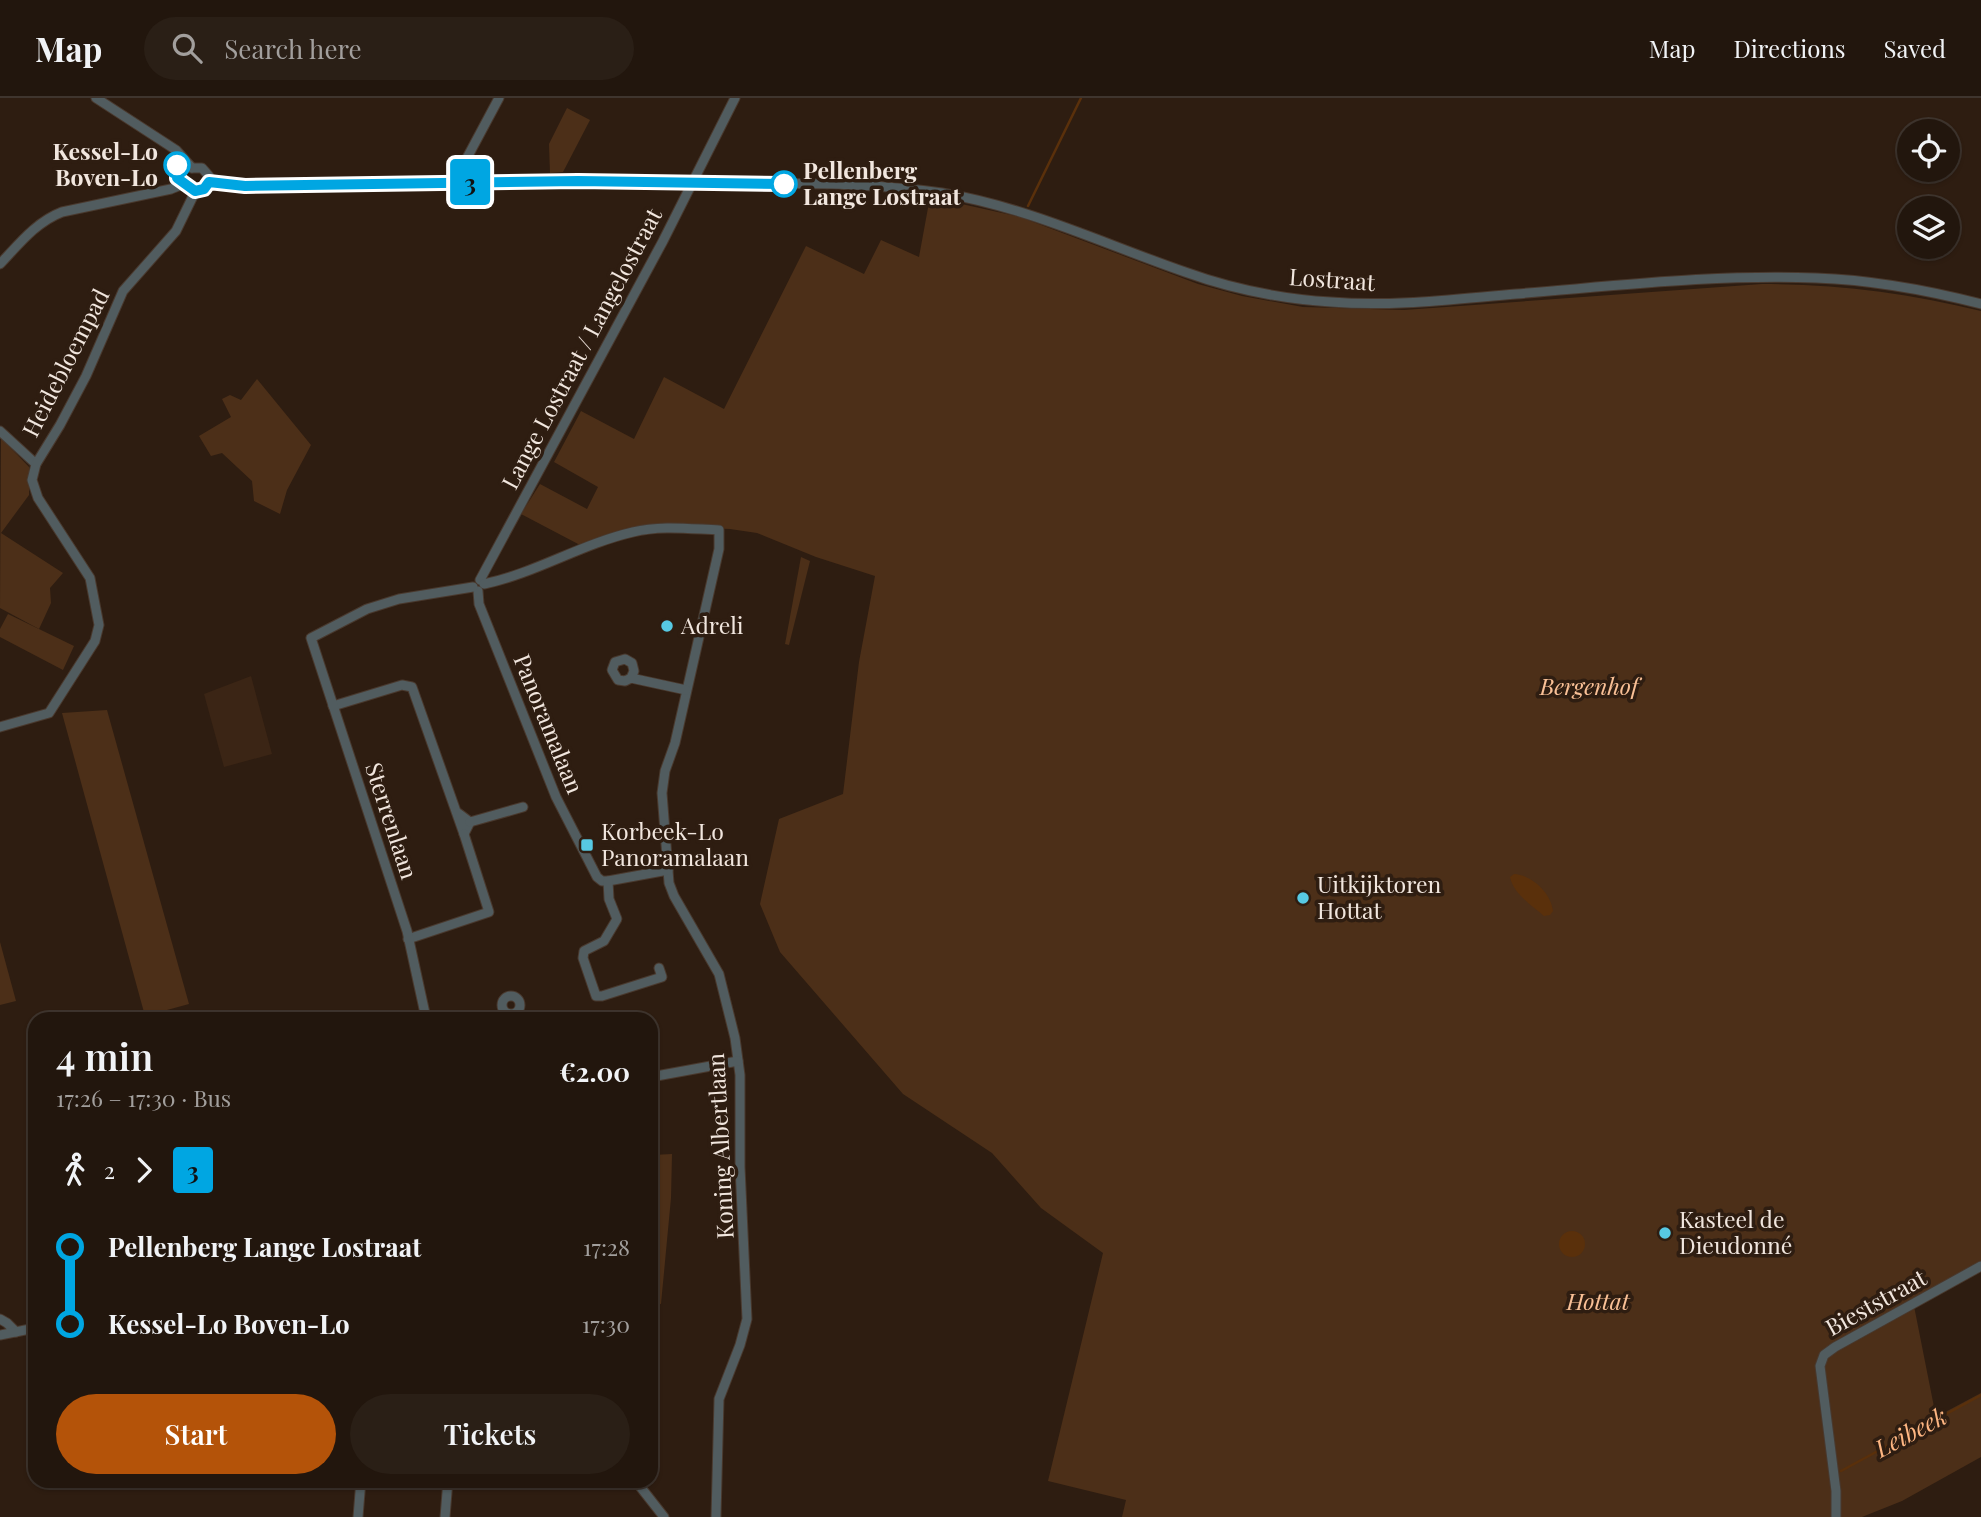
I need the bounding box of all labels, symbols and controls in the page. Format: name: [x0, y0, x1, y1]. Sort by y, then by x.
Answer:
search box: [144, 17, 634, 80]
text: Map: [35, 26, 102, 70]
icon: search: [168, 29, 206, 67]
text: Search here: [224, 31, 362, 66]
text: Map: [1649, 32, 1695, 64]
text: Directions: [1733, 32, 1846, 64]
text: Saved: [1884, 32, 1946, 64]
map controls: [1897, 119, 1960, 259]
button: locate: [1897, 119, 1960, 182]
place label: Kessel-Lo Boven-Lo: [52, 135, 158, 192]
marker: Kessel-Lo Boven-Lo: [164, 152, 190, 178]
place label: Pellenberg Lange Lostraat: [803, 154, 962, 211]
line badge: 3: [447, 159, 493, 205]
text: 3: [464, 166, 476, 198]
marker: Pellenberg Lange Lostraat: [771, 171, 797, 197]
button: layers: [1897, 196, 1960, 259]
street label: Lange Lostraat / Langelostraat: [493, 202, 668, 494]
street label: Lostraat: [1288, 260, 1377, 297]
street label: Heidebloempad: [14, 283, 115, 442]
place label: Adreli: [680, 609, 744, 640]
marker: Adreli: [659, 618, 675, 634]
street label: Panoramalaan: [507, 649, 592, 798]
park label: Bergenhof: [1539, 670, 1643, 701]
street label: Sterrenlaan: [359, 758, 426, 883]
place label: Korbeek-Lo Panoramalaan: [601, 815, 749, 872]
marker: Korbeek-Lo Panoramalaan: [579, 837, 595, 853]
place label: Uitkijktoren Hottat: [1317, 868, 1442, 925]
marker: Uitkijktoren Hottat: [1295, 890, 1311, 906]
text: 4 min: [56, 1030, 153, 1081]
street label: Koning Albertlaan: [699, 1052, 740, 1240]
text: €2.00: [559, 1054, 630, 1089]
text: 17:26 – 17:30 · Bus: [56, 1082, 231, 1113]
icon: walk: [56, 1151, 94, 1189]
icon: forward: [125, 1151, 163, 1189]
text: 2: [104, 1154, 115, 1185]
text: 3: [187, 1154, 199, 1186]
place label: Kasteel de Dieudonné: [1679, 1203, 1792, 1260]
marker: Kasteel de Dieudonné: [1657, 1225, 1673, 1241]
text: Pellenberg Lange Lostraat: [108, 1229, 421, 1264]
text: 17:28: [583, 1231, 630, 1262]
street label: Bieststraat: [1819, 1261, 1932, 1342]
park label: Hottat: [1565, 1285, 1631, 1316]
text: Kessel-Lo Boven-Lo: [108, 1306, 350, 1341]
text: 17:30: [582, 1308, 630, 1339]
button: Start: [56, 1394, 336, 1474]
button: Tickets: [350, 1394, 630, 1474]
water label: Leibeek: [1868, 1399, 1952, 1464]

